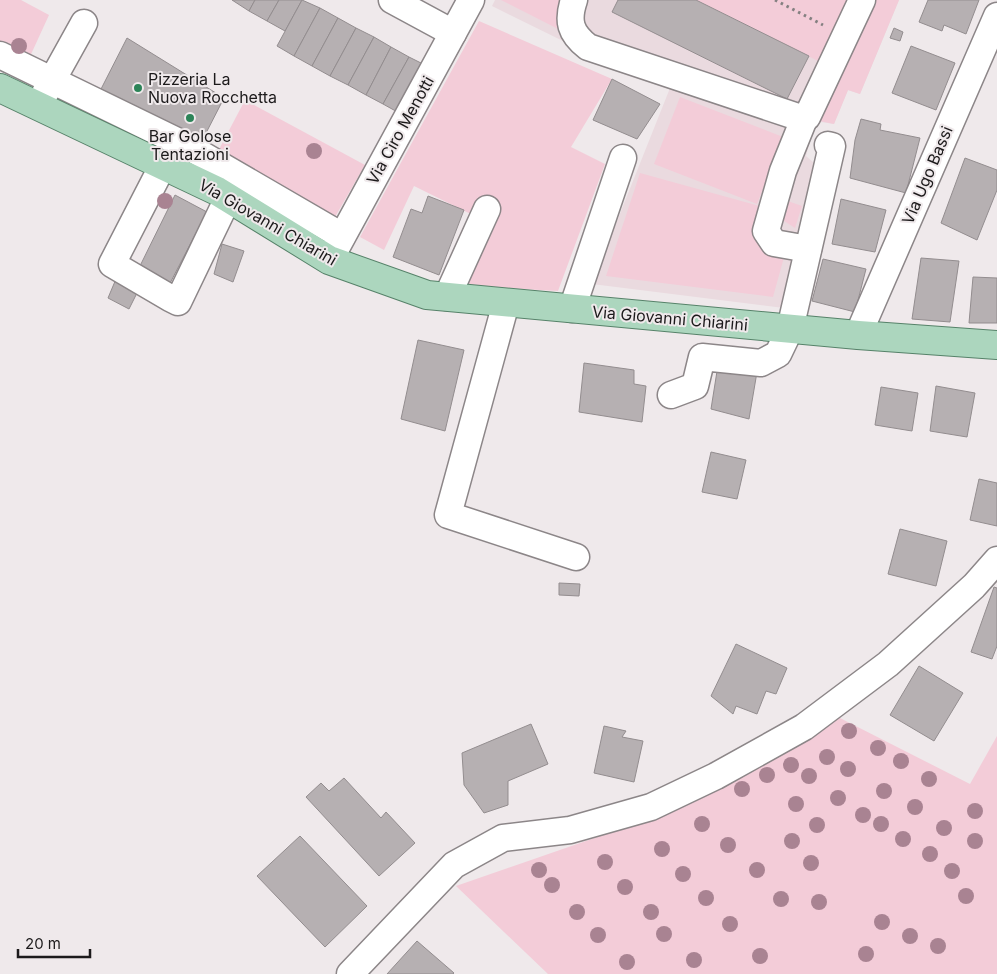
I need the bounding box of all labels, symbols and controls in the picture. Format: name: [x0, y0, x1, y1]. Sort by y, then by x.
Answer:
place label: Pizzeria La Nuova Rocchetta: [148, 69, 277, 107]
street label: Via Ciro Menotti: [362, 72, 438, 188]
marker: Pizzeria La Nuova Rocchetta: [132, 82, 144, 94]
marker: Bar Golose Tentazioni: [184, 112, 196, 124]
street label: Via Ugo Bassi: [897, 123, 957, 227]
place label: Bar Golose Tentazioni: [149, 126, 231, 164]
street label: Via Giovanni Chiarini: [195, 174, 341, 270]
street label: Via Giovanni Chiarini: [591, 301, 749, 335]
scale bar: [18, 926, 90, 958]
text: 20 m: [25, 934, 61, 953]

